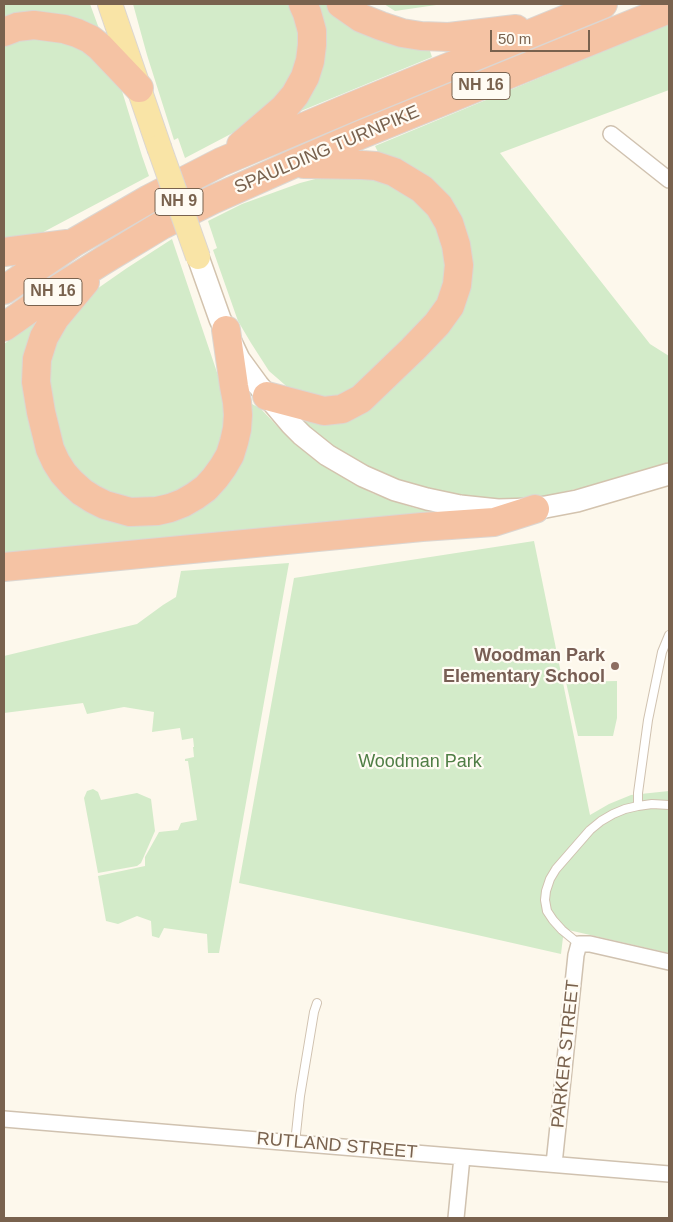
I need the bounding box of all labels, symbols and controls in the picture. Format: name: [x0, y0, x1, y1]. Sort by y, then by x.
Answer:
scale bar: [493, 20, 593, 52]
text: 50 m: [498, 30, 531, 47]
road number: NH 16: [452, 72, 510, 100]
street label: SPAULDING TURNPIKE: [231, 101, 423, 199]
road number: NH 9: [155, 188, 203, 216]
road number: NH 16: [24, 278, 82, 306]
place label: Woodman Park Elementary School: [443, 645, 605, 688]
marker: Woodman Park Elementary School: [609, 660, 621, 672]
park label: Woodman Park: [358, 751, 482, 773]
street label: PARKER STREET: [547, 979, 585, 1129]
street label: RUTLAND STREET: [256, 1128, 418, 1164]

